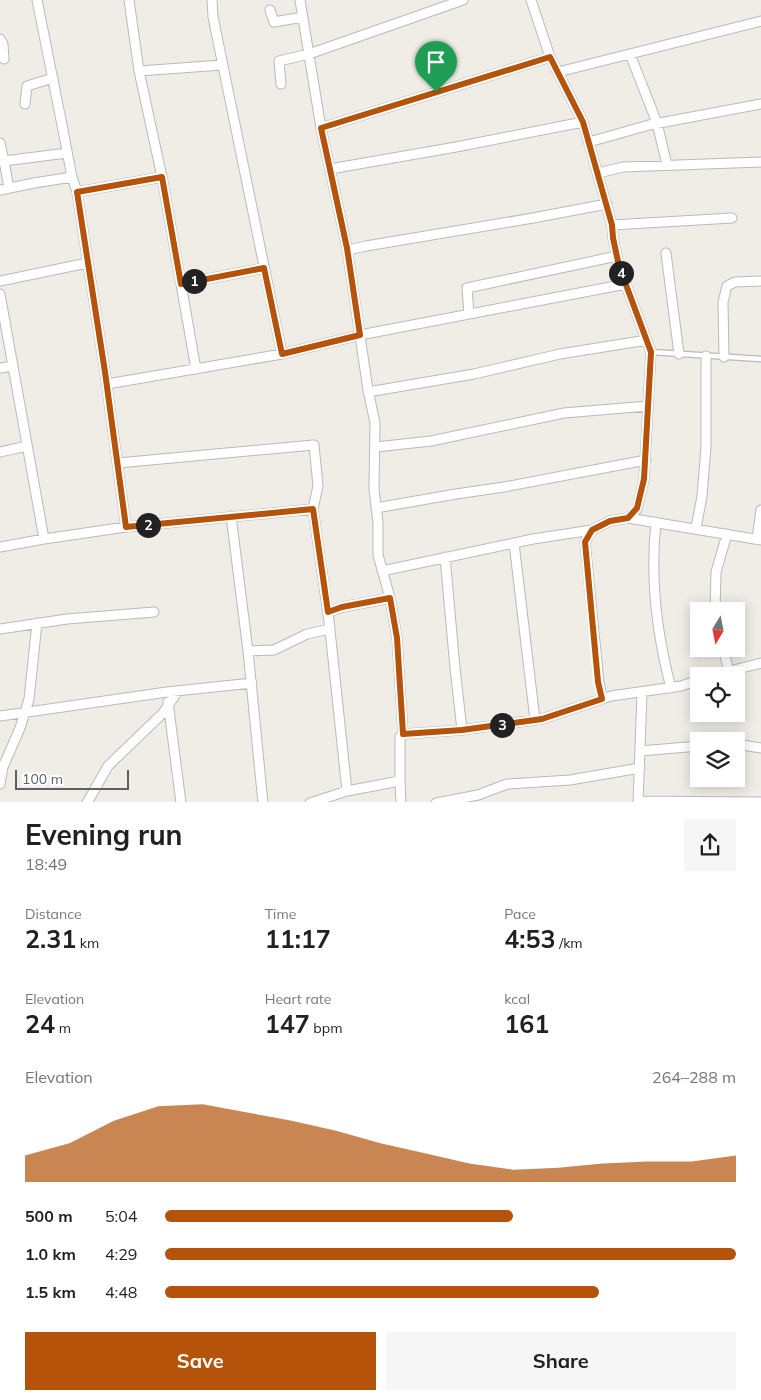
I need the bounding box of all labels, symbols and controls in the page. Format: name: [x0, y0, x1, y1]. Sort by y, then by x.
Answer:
pin: [415, 41, 457, 92]
icon: arrive: [422, 48, 450, 76]
pin: 4: [608, 260, 634, 286]
text: 4: [617, 264, 626, 282]
pin: 1: [182, 268, 206, 294]
text: 1: [190, 272, 199, 290]
pin: 2: [136, 512, 160, 538]
text: 2: [144, 516, 153, 534]
north arrow: [690, 602, 745, 658]
map controls: [690, 602, 745, 787]
button: locate: [690, 667, 745, 722]
pin: 3: [490, 712, 514, 738]
text: 3: [498, 716, 507, 734]
button: layers: [690, 732, 745, 787]
scale bar: [15, 768, 129, 791]
text: 100 m: [22, 770, 63, 788]
text: Evening run: [25, 817, 182, 852]
button: share: [684, 819, 736, 871]
text: 18:49: [25, 854, 67, 874]
text: Distance: [25, 905, 82, 923]
text: Time: [265, 905, 296, 923]
text: Pace: [504, 905, 536, 923]
text: 2.31: [25, 923, 76, 954]
text: 11:17: [265, 923, 331, 954]
text: 4:53: [504, 923, 556, 954]
text: km: [76, 934, 99, 952]
text: /km: [556, 934, 583, 952]
text: Elevation: [25, 990, 84, 1008]
text: Heart rate: [265, 990, 331, 1008]
text: kcal: [504, 990, 530, 1008]
text: 24: [25, 1008, 55, 1039]
text: 147: [265, 1008, 310, 1039]
text: 161: [504, 1008, 549, 1039]
text: m: [55, 1019, 71, 1037]
text: bpm: [310, 1019, 342, 1037]
text: Elevation: [25, 1067, 93, 1087]
text: 264–288 m: [652, 1067, 736, 1087]
text: 500 m: [25, 1206, 73, 1226]
text: 5:04: [105, 1206, 137, 1226]
text: 1.0 km: [25, 1244, 76, 1264]
text: 4:29: [105, 1244, 137, 1264]
text: 1.5 km: [25, 1282, 76, 1302]
text: 4:48: [105, 1282, 137, 1302]
button: Save: [25, 1332, 376, 1390]
button: Share: [386, 1332, 736, 1390]

